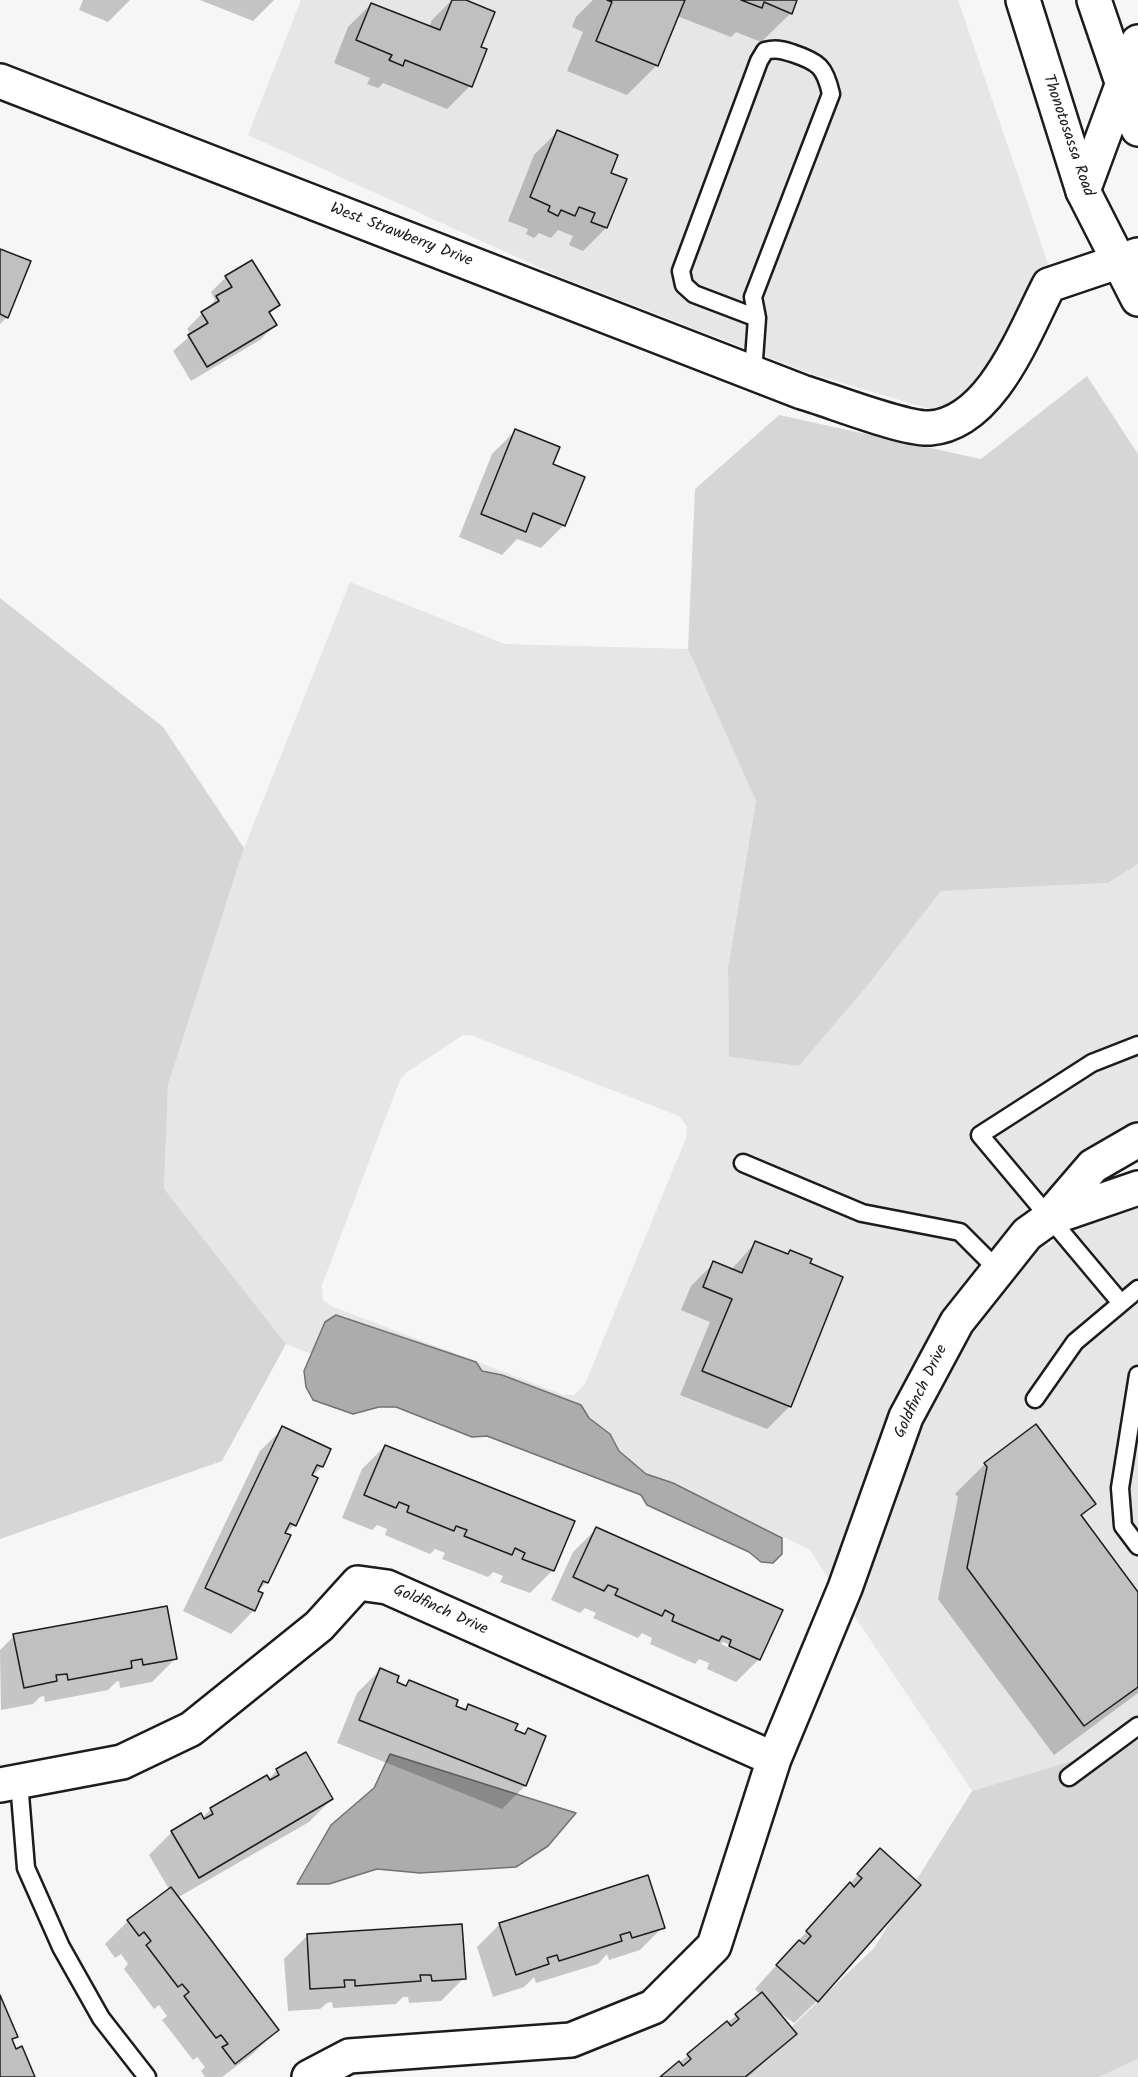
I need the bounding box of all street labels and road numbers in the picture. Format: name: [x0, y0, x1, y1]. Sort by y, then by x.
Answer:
street label: Thonotosassa Road: [1037, 73, 1097, 199]
street label: West Strawberry Drive: [327, 200, 475, 272]
street label: Goldfinch Drive: [891, 1342, 953, 1442]
street label: Goldfinch Drive: [390, 1582, 490, 1640]

